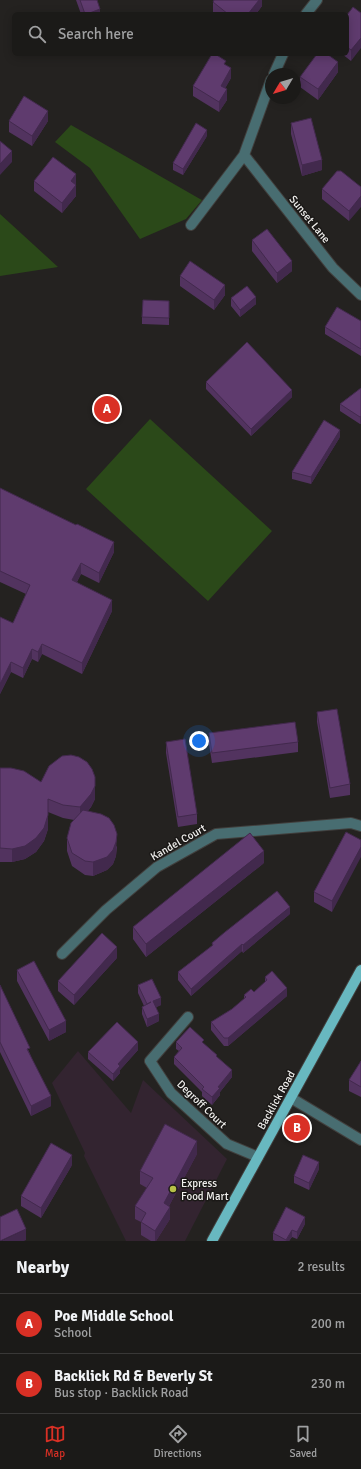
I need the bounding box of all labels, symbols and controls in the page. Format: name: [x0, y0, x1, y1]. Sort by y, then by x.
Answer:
search box: [12, 12, 349, 56]
icon: search: [26, 23, 48, 45]
text: Search here: [58, 25, 134, 43]
north arrow: [265, 68, 301, 104]
street label: Sunset Lane: [286, 193, 333, 246]
pin: A: [94, 394, 120, 424]
your location: [189, 731, 209, 751]
street label: Kandel Court: [148, 821, 208, 863]
street label: Backlick Road: [254, 1068, 298, 1132]
street label: Degroff Court: [174, 1078, 229, 1131]
pin: B: [284, 1113, 310, 1143]
place label: Express Food Mart: [181, 1177, 229, 1203]
marker: Express Food Mart: [168, 1184, 178, 1194]
text: Nearby: [16, 1257, 69, 1278]
text: 2 results: [297, 1259, 345, 1275]
text: Poe Middle School: [54, 1307, 173, 1325]
text: A: [25, 1316, 33, 1332]
text: 200 m: [311, 1316, 345, 1332]
text: School: [54, 1325, 92, 1341]
text: Backlick Rd & Beverly St: [54, 1367, 213, 1385]
text: B: [25, 1376, 33, 1392]
text: 230 m: [311, 1376, 345, 1392]
text: Bus stop · Backlick Road: [54, 1385, 188, 1401]
tab: Map: [44, 1423, 66, 1460]
tab: Directions: [154, 1423, 202, 1460]
tab: Saved: [289, 1423, 317, 1460]

